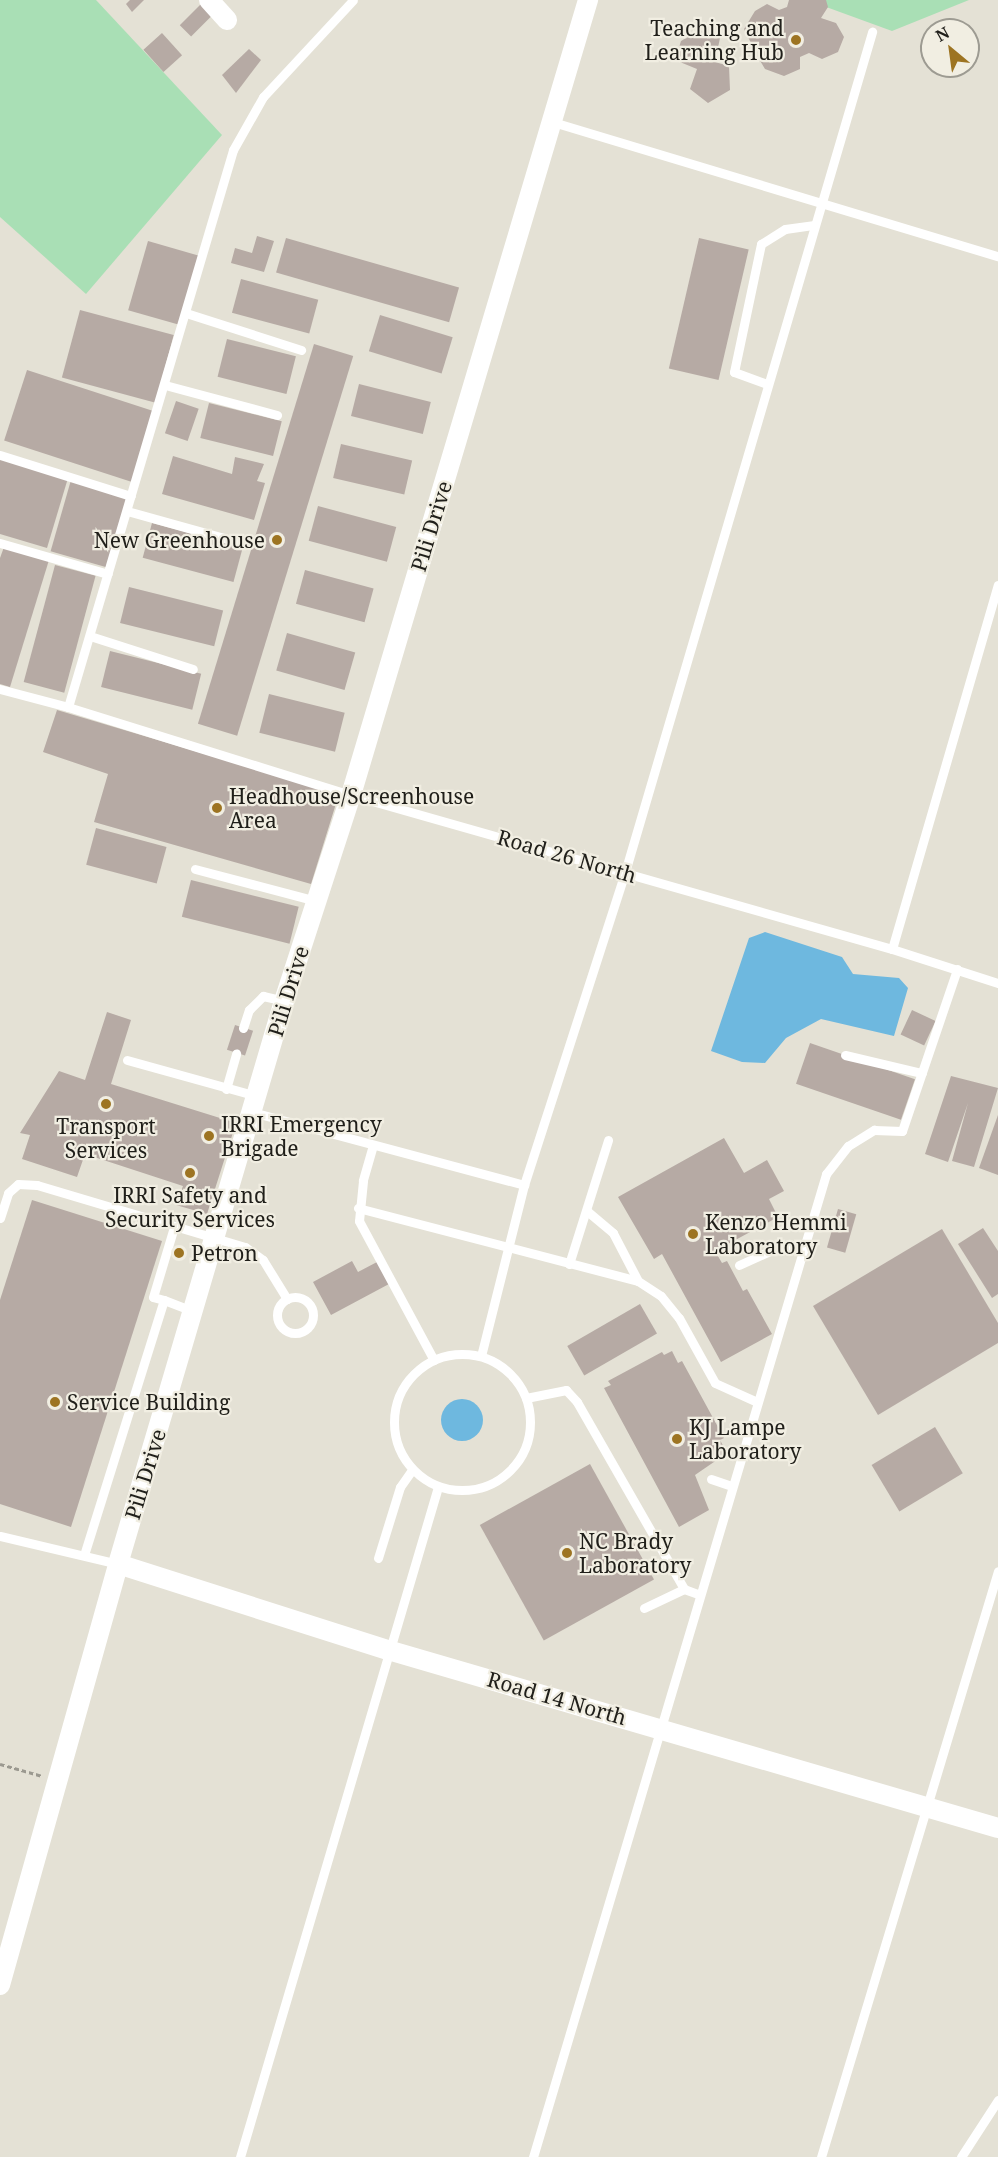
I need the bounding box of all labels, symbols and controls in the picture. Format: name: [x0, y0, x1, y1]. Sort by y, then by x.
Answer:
place label: Teaching and Learning Hub: [645, 15, 784, 65]
north arrow: [920, 18, 980, 78]
text: N: [931, 21, 953, 47]
marker: Teaching and Learning Hub: [789, 33, 803, 47]
street label: Pili Drive: [405, 478, 457, 574]
place label: New Greenhouse: [94, 527, 265, 553]
marker: New Greenhouse: [270, 533, 284, 547]
place label: Headhouse/Screenhouse Area: [229, 783, 474, 833]
marker: Headhouse/Screenhouse Area: [210, 801, 224, 815]
street label: Road 26 North: [494, 824, 640, 888]
street label: Pili Drive: [262, 943, 314, 1039]
marker: Transport Services: [99, 1097, 113, 1111]
place label: IRRI Emergency Brigade: [221, 1111, 382, 1161]
place label: Transport Services: [56, 1113, 156, 1163]
marker: IRRI Emergency Brigade: [202, 1129, 216, 1143]
marker: IRRI Safety and Security Services: [183, 1166, 197, 1180]
place label: IRRI Safety and Security Services: [105, 1182, 275, 1232]
place label: Kenzo Hemmi Laboratory: [705, 1209, 847, 1259]
marker: Kenzo Hemmi Laboratory: [686, 1227, 700, 1241]
place label: Petron: [191, 1240, 258, 1266]
marker: Petron: [172, 1246, 186, 1260]
place label: Service Building: [67, 1389, 230, 1415]
marker: Service Building: [48, 1395, 62, 1409]
place label: KJ Lampe Laboratory: [689, 1414, 801, 1464]
street label: Pili Drive: [119, 1426, 171, 1522]
marker: KJ Lampe Laboratory: [670, 1432, 684, 1446]
place label: NC Brady Laboratory: [579, 1528, 691, 1578]
marker: NC Brady Laboratory: [560, 1546, 574, 1560]
street label: Road 14 North: [484, 1666, 630, 1730]

